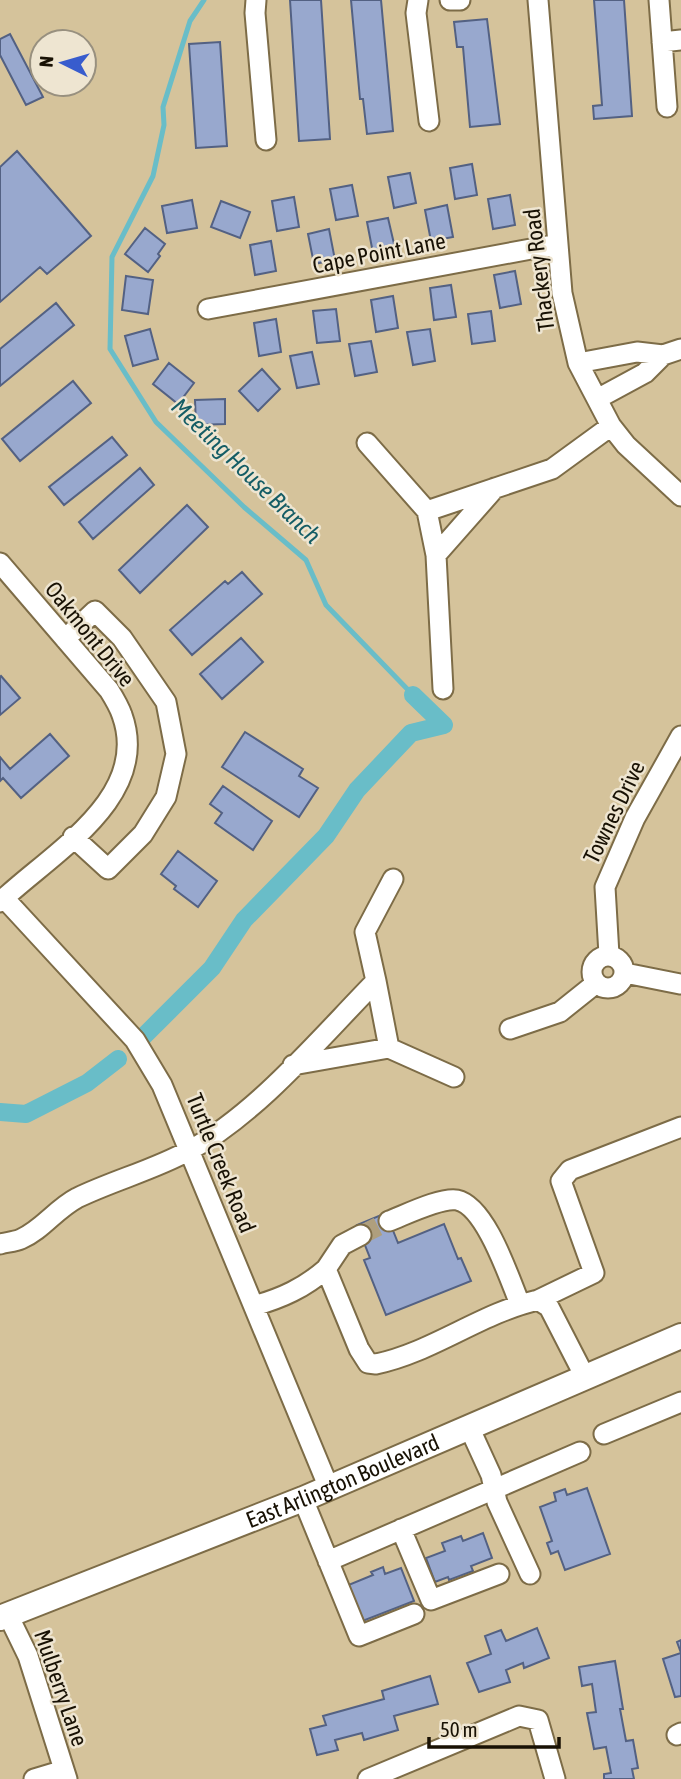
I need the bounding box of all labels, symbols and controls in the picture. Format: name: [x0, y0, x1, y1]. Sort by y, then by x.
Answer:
north arrow: [28, 28, 98, 98]
text: N: [35, 55, 58, 68]
street label: Thackery Road: [519, 207, 559, 333]
street label: Cape Point Lane: [310, 227, 448, 279]
water label: Meeting House Branch: [166, 393, 327, 549]
street label: Oakmont Drive: [40, 576, 140, 692]
street label: Townes Drive: [578, 757, 650, 867]
street label: Turtle Creek Road: [181, 1090, 261, 1236]
street label: East Arlington Boulevard: [242, 1429, 443, 1533]
street label: Mulberry Lane: [29, 1626, 93, 1750]
scale bar: [429, 1706, 558, 1750]
text: 50 m: [440, 1717, 478, 1741]

